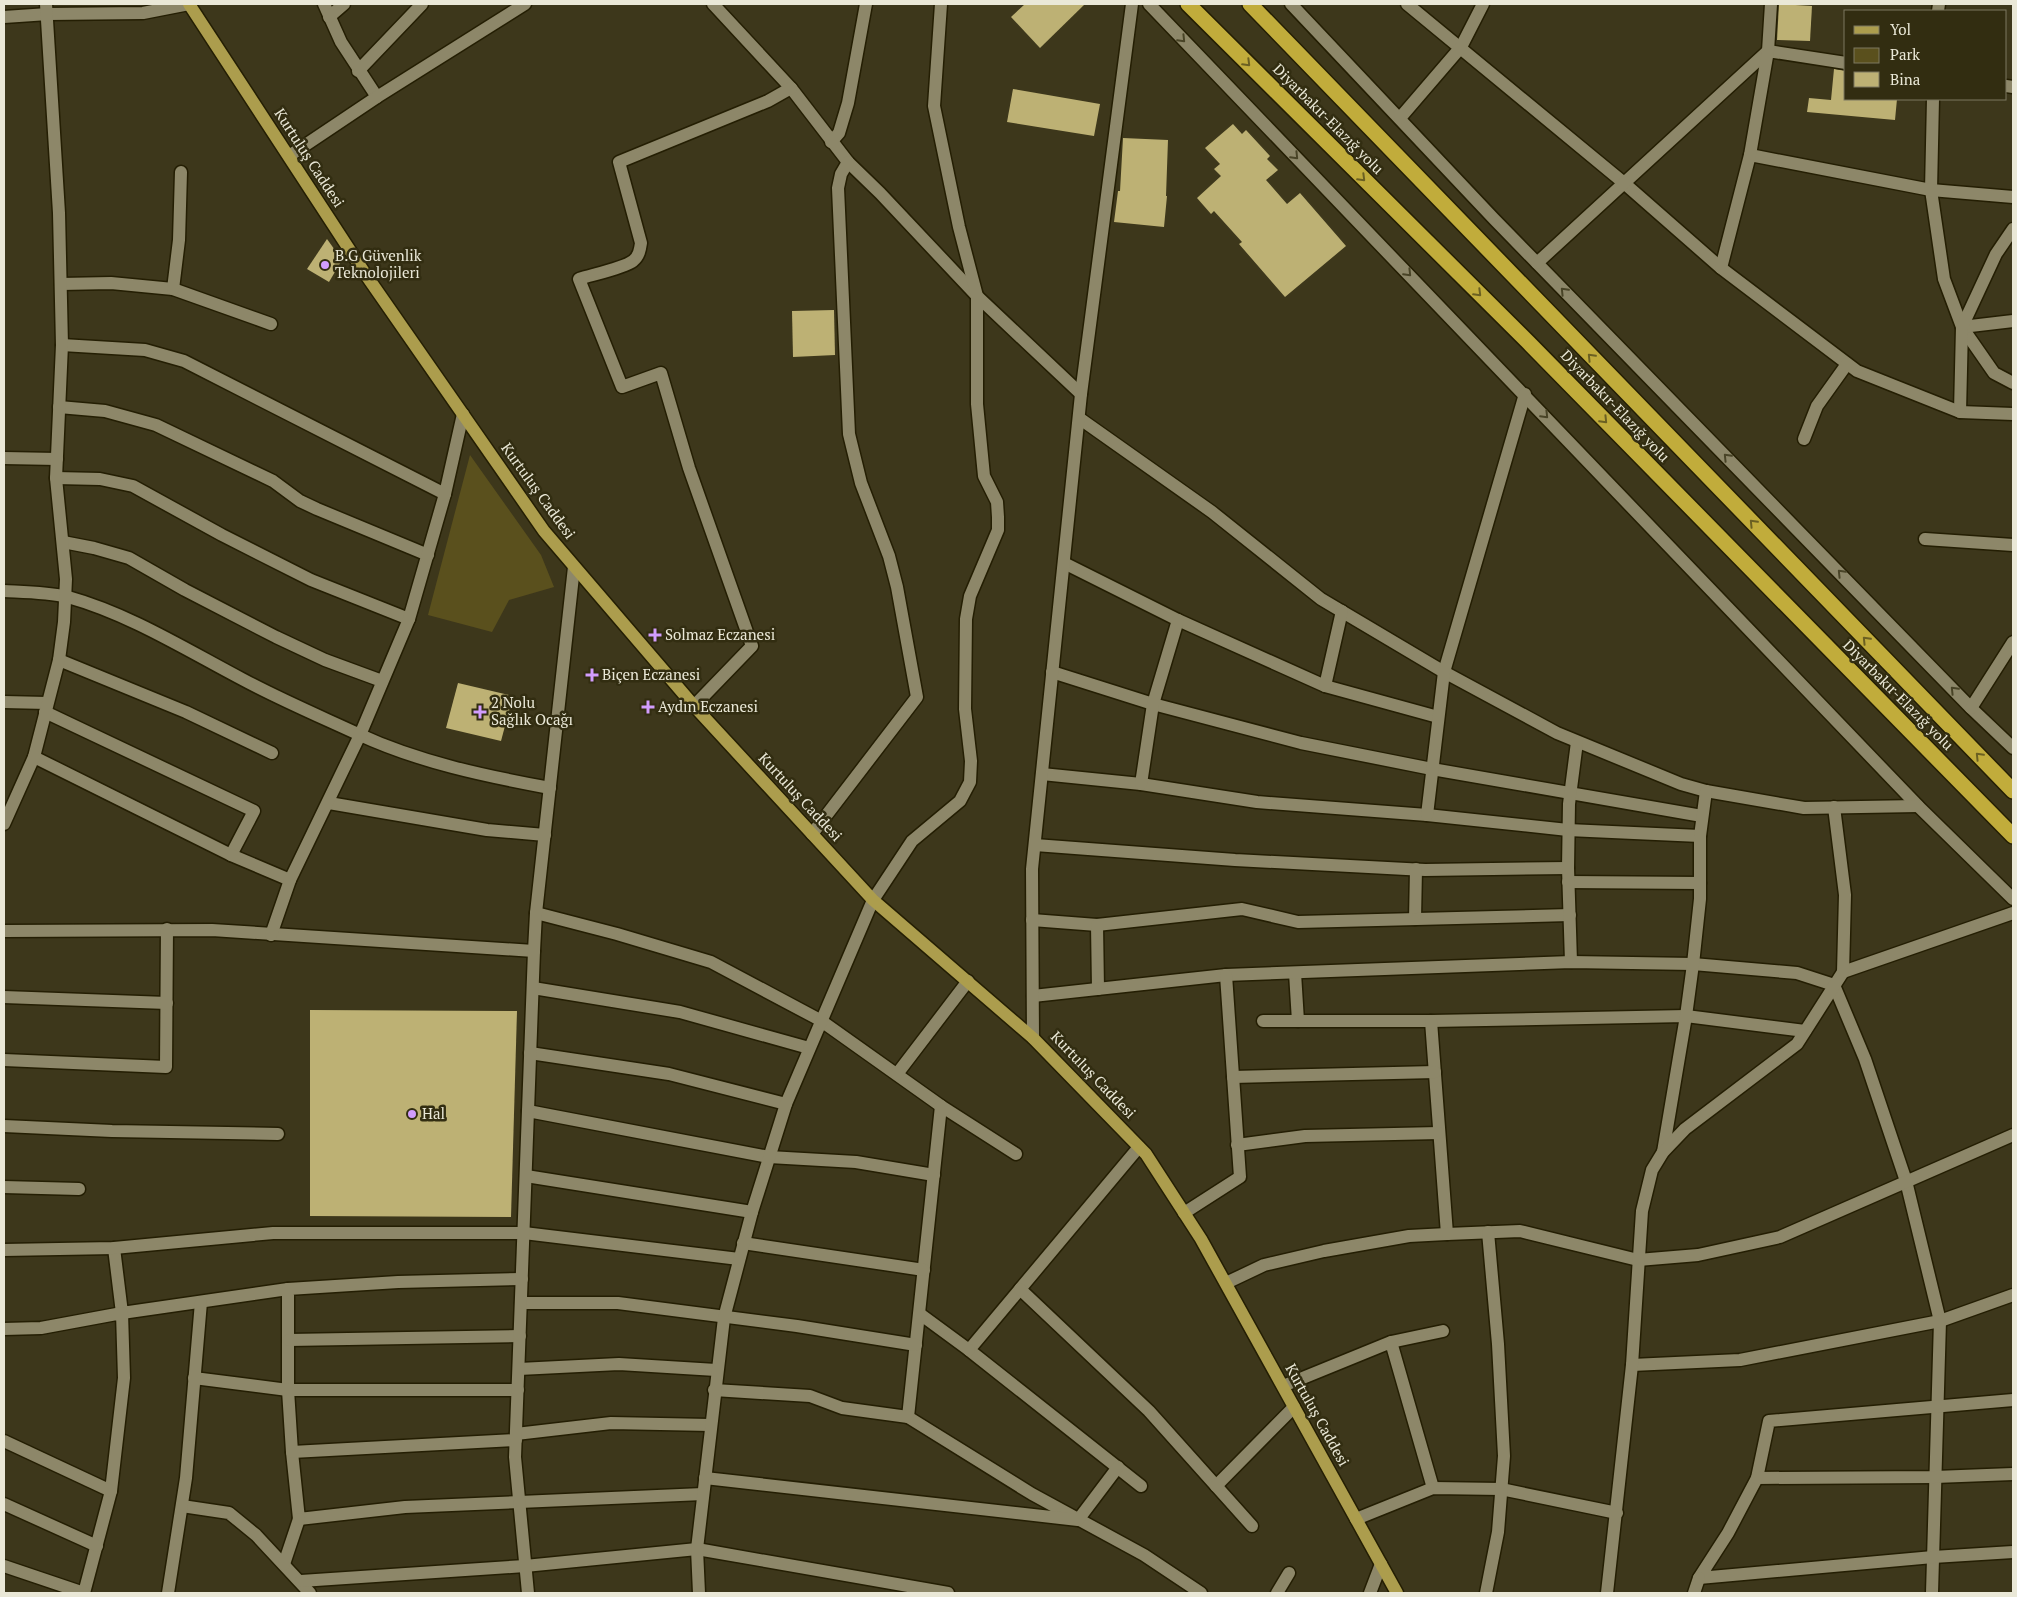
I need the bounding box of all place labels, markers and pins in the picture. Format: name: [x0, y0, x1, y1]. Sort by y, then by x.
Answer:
place label: B.G Güvenlik Teknolojileri: [335, 245, 422, 282]
marker: B.G Güvenlik Teknolojileri: [319, 259, 331, 271]
place label: Solmaz Eczanesi: [665, 624, 775, 644]
marker: Solmaz Eczanesi: [649, 629, 661, 641]
place label: Biçen Eczanesi: [602, 664, 700, 684]
marker: Biçen Eczanesi: [586, 669, 598, 681]
place label: 2 Nolu Sağlık Ocağı: [491, 692, 573, 729]
place label: Aydın Eczanesi: [658, 696, 758, 716]
marker: Aydın Eczanesi: [642, 701, 654, 713]
marker: 2 Nolu Sağlık Ocağı: [473, 705, 487, 719]
place label: Hal: [422, 1103, 445, 1123]
marker: Hal: [406, 1108, 418, 1120]

